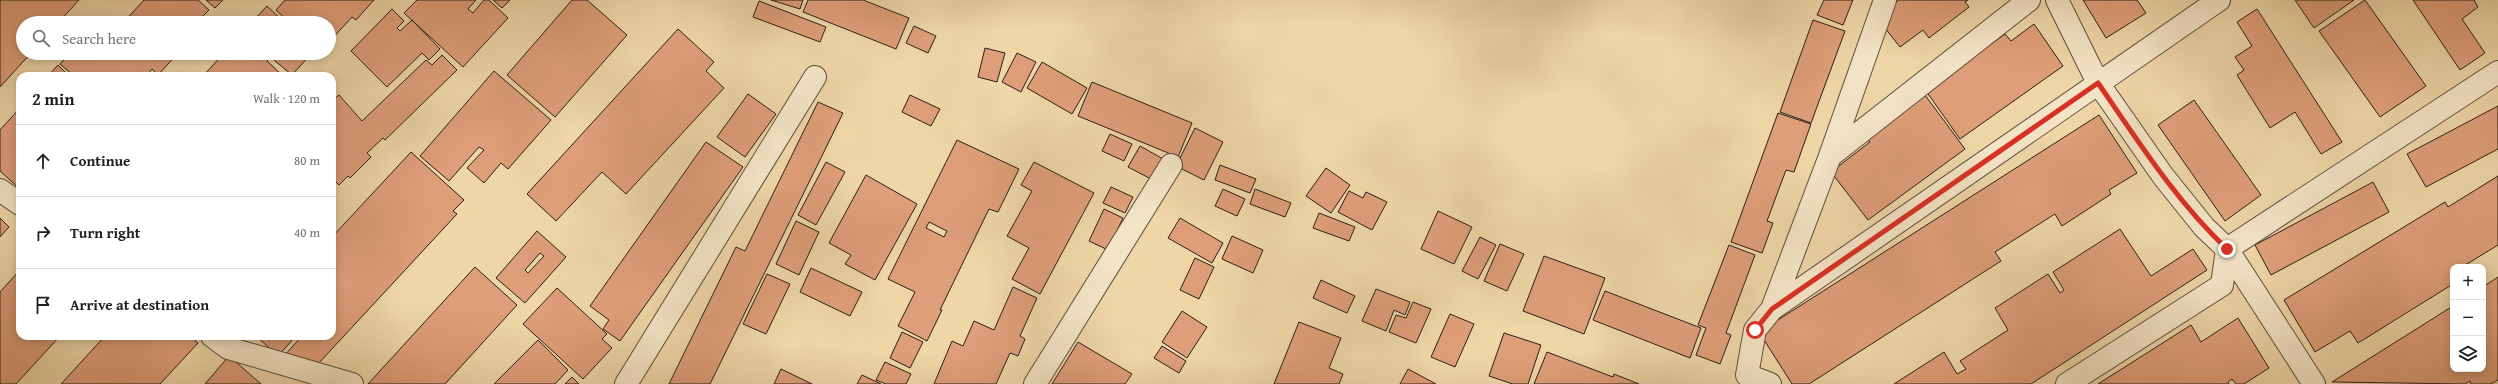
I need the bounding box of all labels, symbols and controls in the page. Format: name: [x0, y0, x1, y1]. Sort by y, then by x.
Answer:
search box: [16, 16, 336, 60]
icon: search: [30, 27, 52, 49]
text: Search here: [62, 28, 136, 49]
text: 2 min: [32, 86, 74, 111]
text: Walk · 120 m: [253, 89, 320, 108]
icon: ahead: [32, 150, 54, 172]
text: Continue: [70, 150, 131, 171]
text: 80 m: [294, 151, 320, 170]
icon: right: [32, 222, 54, 244]
text: Turn right: [70, 222, 141, 243]
text: 40 m: [294, 223, 320, 242]
route end: [2218, 240, 2236, 258]
map controls: [2450, 264, 2486, 372]
button: +: [2450, 264, 2486, 300]
icon: arrive: [32, 294, 54, 316]
text: Arrive at destination: [70, 294, 209, 315]
button: −: [2450, 300, 2486, 336]
route start: [1746, 321, 1764, 339]
button: layers: [2450, 336, 2486, 372]

